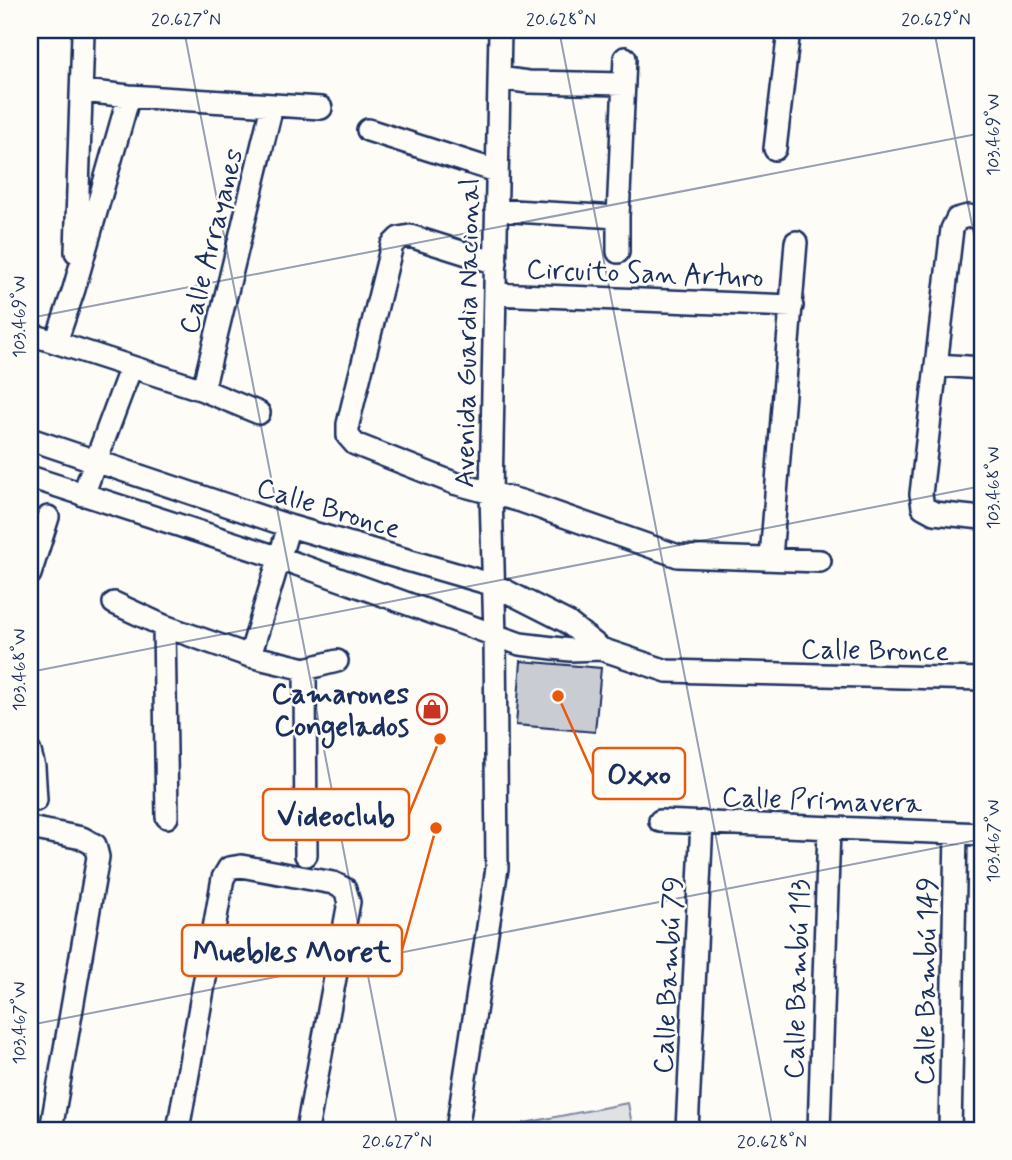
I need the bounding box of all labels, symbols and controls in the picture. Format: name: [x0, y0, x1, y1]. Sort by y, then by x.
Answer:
text: 20.627°N: [151, 8, 221, 32]
text: 20.628°N: [526, 8, 596, 32]
text: 20.629°N: [901, 8, 971, 32]
text: 103.469°W: [982, 94, 1006, 176]
street label: Calle Arrayanes: [171, 145, 253, 338]
street label: Avenida Guardia Nacional: [447, 178, 490, 488]
street label: Circuito San Arturo: [525, 252, 764, 297]
text: 103.469°W: [8, 276, 32, 358]
text: 103.468°W: [982, 447, 1006, 529]
street label: Calle Bronce: [252, 470, 405, 549]
text: 103.468°W: [8, 629, 32, 711]
street label: Calle Bronce: [800, 632, 950, 671]
place label: Camarones Congelados: [272, 677, 409, 749]
shop icon: Camarones Congelados: [415, 692, 449, 726]
callout: Oxxo: [593, 748, 685, 799]
text: Oxxo: [607, 756, 671, 795]
street label: Calle Primavera: [721, 780, 923, 823]
callout: Videoclub: [263, 789, 409, 840]
text: Videoclub: [277, 797, 395, 836]
text: 103.467°W: [982, 800, 1006, 882]
street label: Calle Bambú 79: [646, 875, 693, 1075]
street label: Calle Bambú 149: [907, 876, 948, 1086]
street label: Calle Bambú 113: [777, 878, 820, 1080]
callout: Muebles Moret: [182, 925, 402, 976]
text: Muebles Moret: [193, 933, 392, 972]
text: 103.467°W: [8, 982, 32, 1064]
text: 20.627°N: [362, 1130, 432, 1154]
text: 20.628°N: [737, 1130, 807, 1154]

